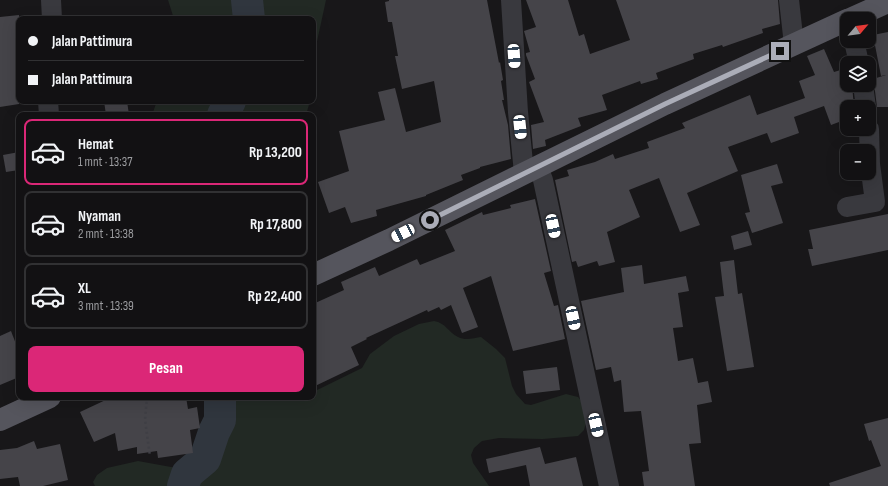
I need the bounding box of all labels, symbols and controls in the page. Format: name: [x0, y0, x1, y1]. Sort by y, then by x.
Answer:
north arrow: [840, 12, 876, 48]
map controls: [840, 12, 876, 180]
text: Jalan Pattimura: [52, 32, 132, 51]
route end: [771, 42, 789, 60]
car: [507, 44, 521, 68]
button: layers: [840, 56, 876, 92]
text: Jalan Pattimura: [52, 70, 132, 89]
button: +: [840, 100, 876, 136]
car: [513, 114, 527, 140]
icon: car: [30, 134, 66, 170]
text: Hemat: [78, 135, 113, 154]
text: Rp 13,200: [249, 143, 302, 162]
button: −: [840, 144, 876, 180]
text: 1 mnt · 13:37: [78, 154, 132, 170]
icon: car: [30, 206, 66, 242]
text: Nyaman: [78, 207, 121, 226]
route start: [421, 211, 439, 229]
car: [545, 213, 561, 239]
text: Rp 17,800: [250, 215, 302, 234]
car: [390, 222, 416, 244]
text: 2 mnt · 13:38: [78, 226, 134, 242]
icon: car: [30, 278, 66, 314]
text: XL: [78, 279, 91, 298]
text: Rp 22,400: [248, 287, 302, 306]
text: 3 mnt · 13:39: [78, 298, 134, 314]
car: [565, 305, 581, 331]
button: Pesan: [28, 346, 304, 392]
car: [587, 412, 605, 438]

